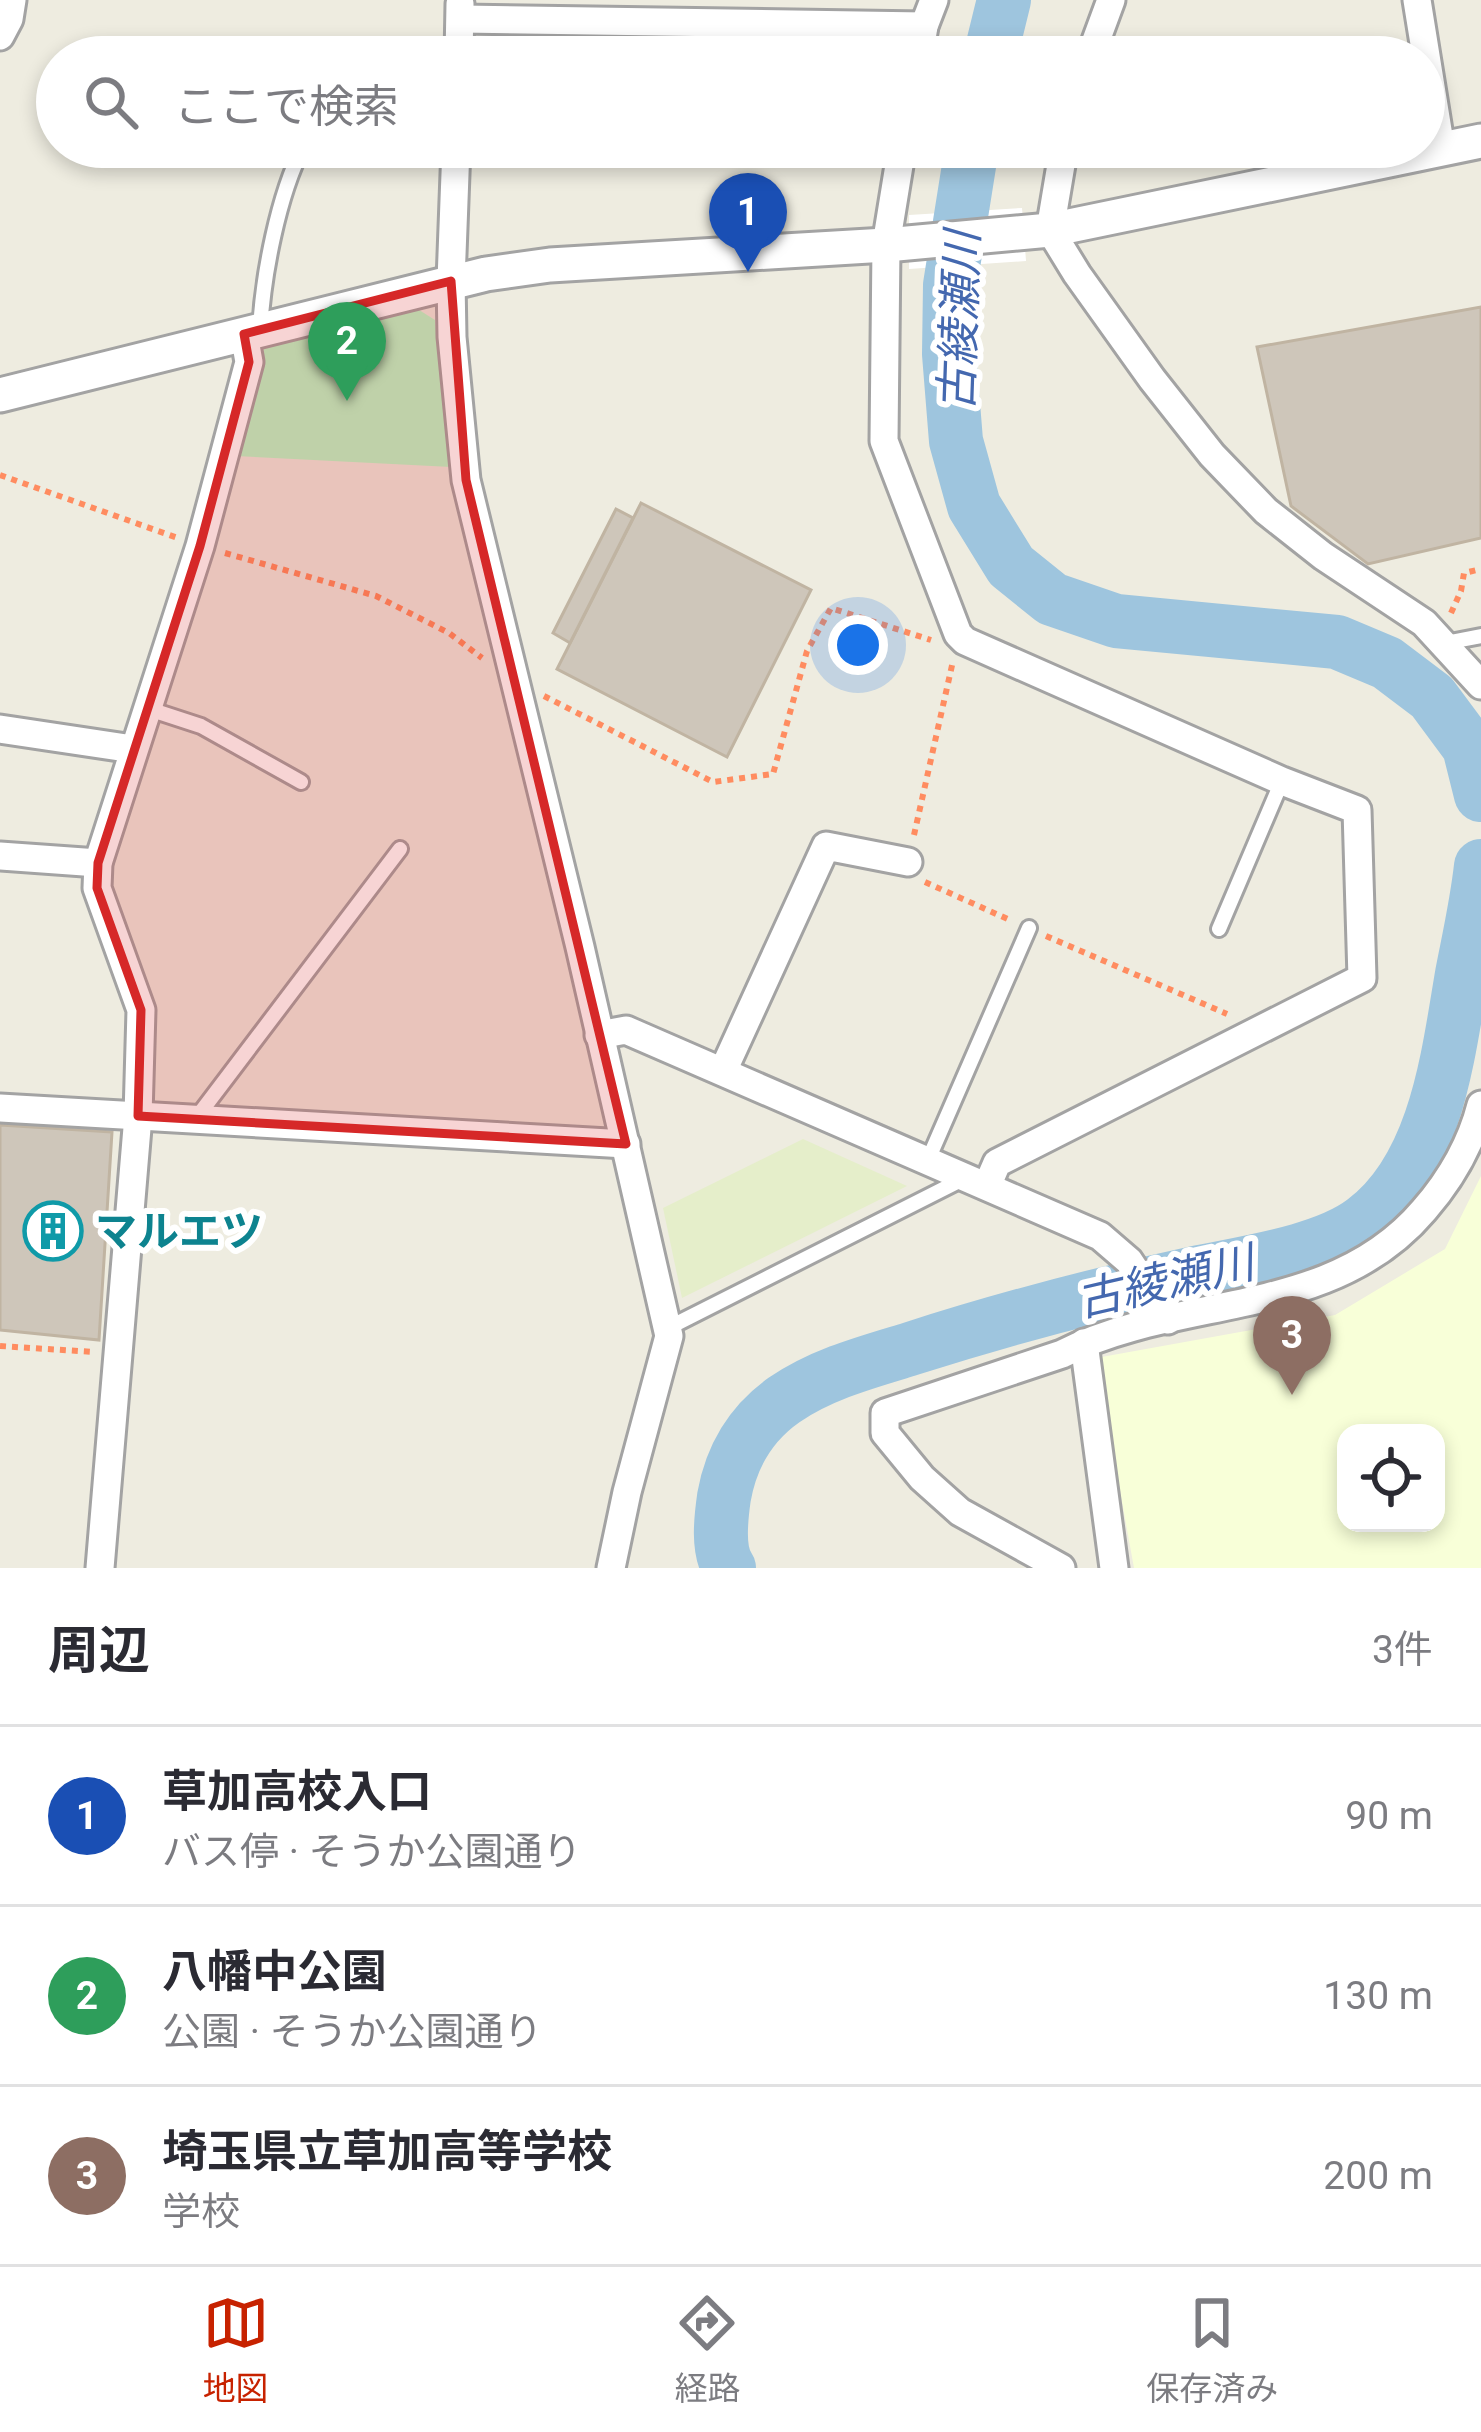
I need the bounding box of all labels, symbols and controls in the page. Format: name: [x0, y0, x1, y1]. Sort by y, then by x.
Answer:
search box: [36, 36, 1445, 168]
icon: search: [78, 69, 144, 135]
text: ここで検索: [174, 80, 399, 133]
pin: 1: [709, 173, 787, 272]
water label: 古綾瀬川: [930, 226, 989, 412]
pin: 2: [308, 302, 386, 401]
your location: [828, 615, 888, 675]
building icon: マルエツ: [22, 1200, 84, 1262]
place label: マルエツ: [95, 1207, 263, 1256]
water label: 古綾瀬川: [1071, 1235, 1263, 1328]
pin: 3: [1253, 1296, 1331, 1395]
map controls: [1337, 1424, 1445, 1532]
button: locate: [1337, 1424, 1445, 1532]
text: 周辺: [48, 1621, 150, 1680]
text: 3件: [1372, 1627, 1433, 1673]
text: 草加高校入口: [162, 1765, 432, 1818]
text: 1: [76, 1793, 98, 1839]
text: 90 m: [1345, 1793, 1433, 1839]
text: バス停 · そうか公園通り: [162, 1829, 582, 1875]
text: 八幡中公園: [162, 1945, 387, 1998]
text: 2: [76, 1973, 98, 2019]
text: 130 m: [1323, 1973, 1433, 2019]
text: 公園 · そうか公園通り: [162, 2009, 543, 2055]
text: 埼玉県立草加高等学校: [162, 2125, 612, 2178]
text: 3: [76, 2153, 98, 2199]
text: 200 m: [1323, 2153, 1433, 2199]
text: 学校: [162, 2189, 240, 2235]
tab: 地図: [203, 2290, 269, 2410]
tab: 経路: [674, 2290, 740, 2410]
tab: 保存済み: [1146, 2290, 1278, 2410]

